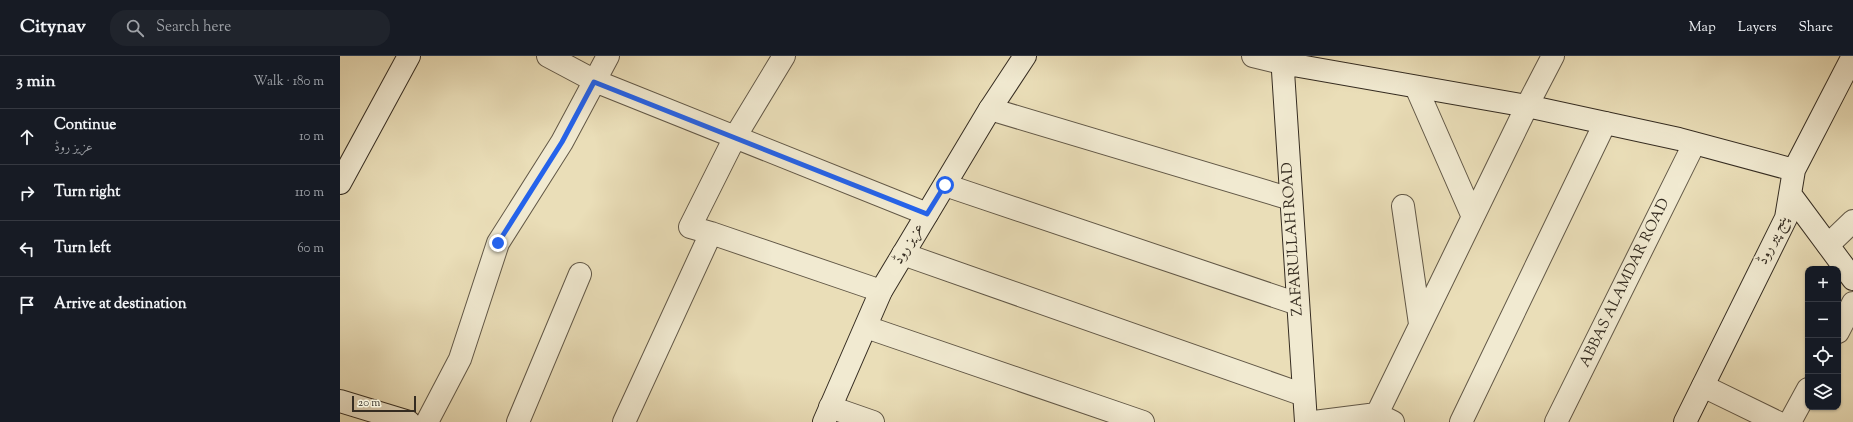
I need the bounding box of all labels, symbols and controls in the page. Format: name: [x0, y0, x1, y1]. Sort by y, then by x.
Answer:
search box: [110, 10, 390, 46]
text: Citynav: [20, 14, 86, 41]
icon: search: [124, 17, 146, 39]
text: Search here: [156, 17, 231, 38]
text: Map: [1689, 18, 1716, 38]
text: Layers: [1738, 18, 1776, 38]
text: Share: [1798, 18, 1833, 38]
text: 3 min: [16, 70, 55, 94]
text: Walk · 180 m: [253, 73, 324, 91]
text: Continue: [54, 115, 116, 136]
icon: ahead: [16, 126, 38, 148]
text: 10 m: [299, 128, 324, 146]
text: عزیز روڈ: [54, 139, 93, 157]
street label: ZAFARULLAH ROAD: [1277, 161, 1309, 317]
route start: [936, 176, 954, 194]
icon: right: [16, 182, 38, 204]
text: Turn right: [54, 182, 120, 203]
text: 110 m: [295, 184, 324, 202]
street label: ABBAS ALAMDAR ROAD: [1575, 195, 1675, 371]
street label: پنج پیر روڈ: [1753, 212, 1795, 269]
street label: عزیز روڈ: [889, 219, 929, 269]
route end: [489, 234, 507, 252]
icon: left: [16, 238, 38, 260]
text: Turn left: [54, 238, 111, 259]
text: 60 m: [297, 240, 324, 258]
map controls: [1805, 266, 1841, 410]
button: +: [1805, 266, 1841, 302]
icon: arrive: [16, 294, 38, 316]
text: Arrive at destination: [54, 294, 187, 315]
button: −: [1805, 302, 1841, 338]
button: locate: [1805, 338, 1841, 374]
button: layers: [1805, 374, 1841, 410]
scale bar: [352, 394, 416, 413]
text: 20 m: [358, 395, 380, 411]

